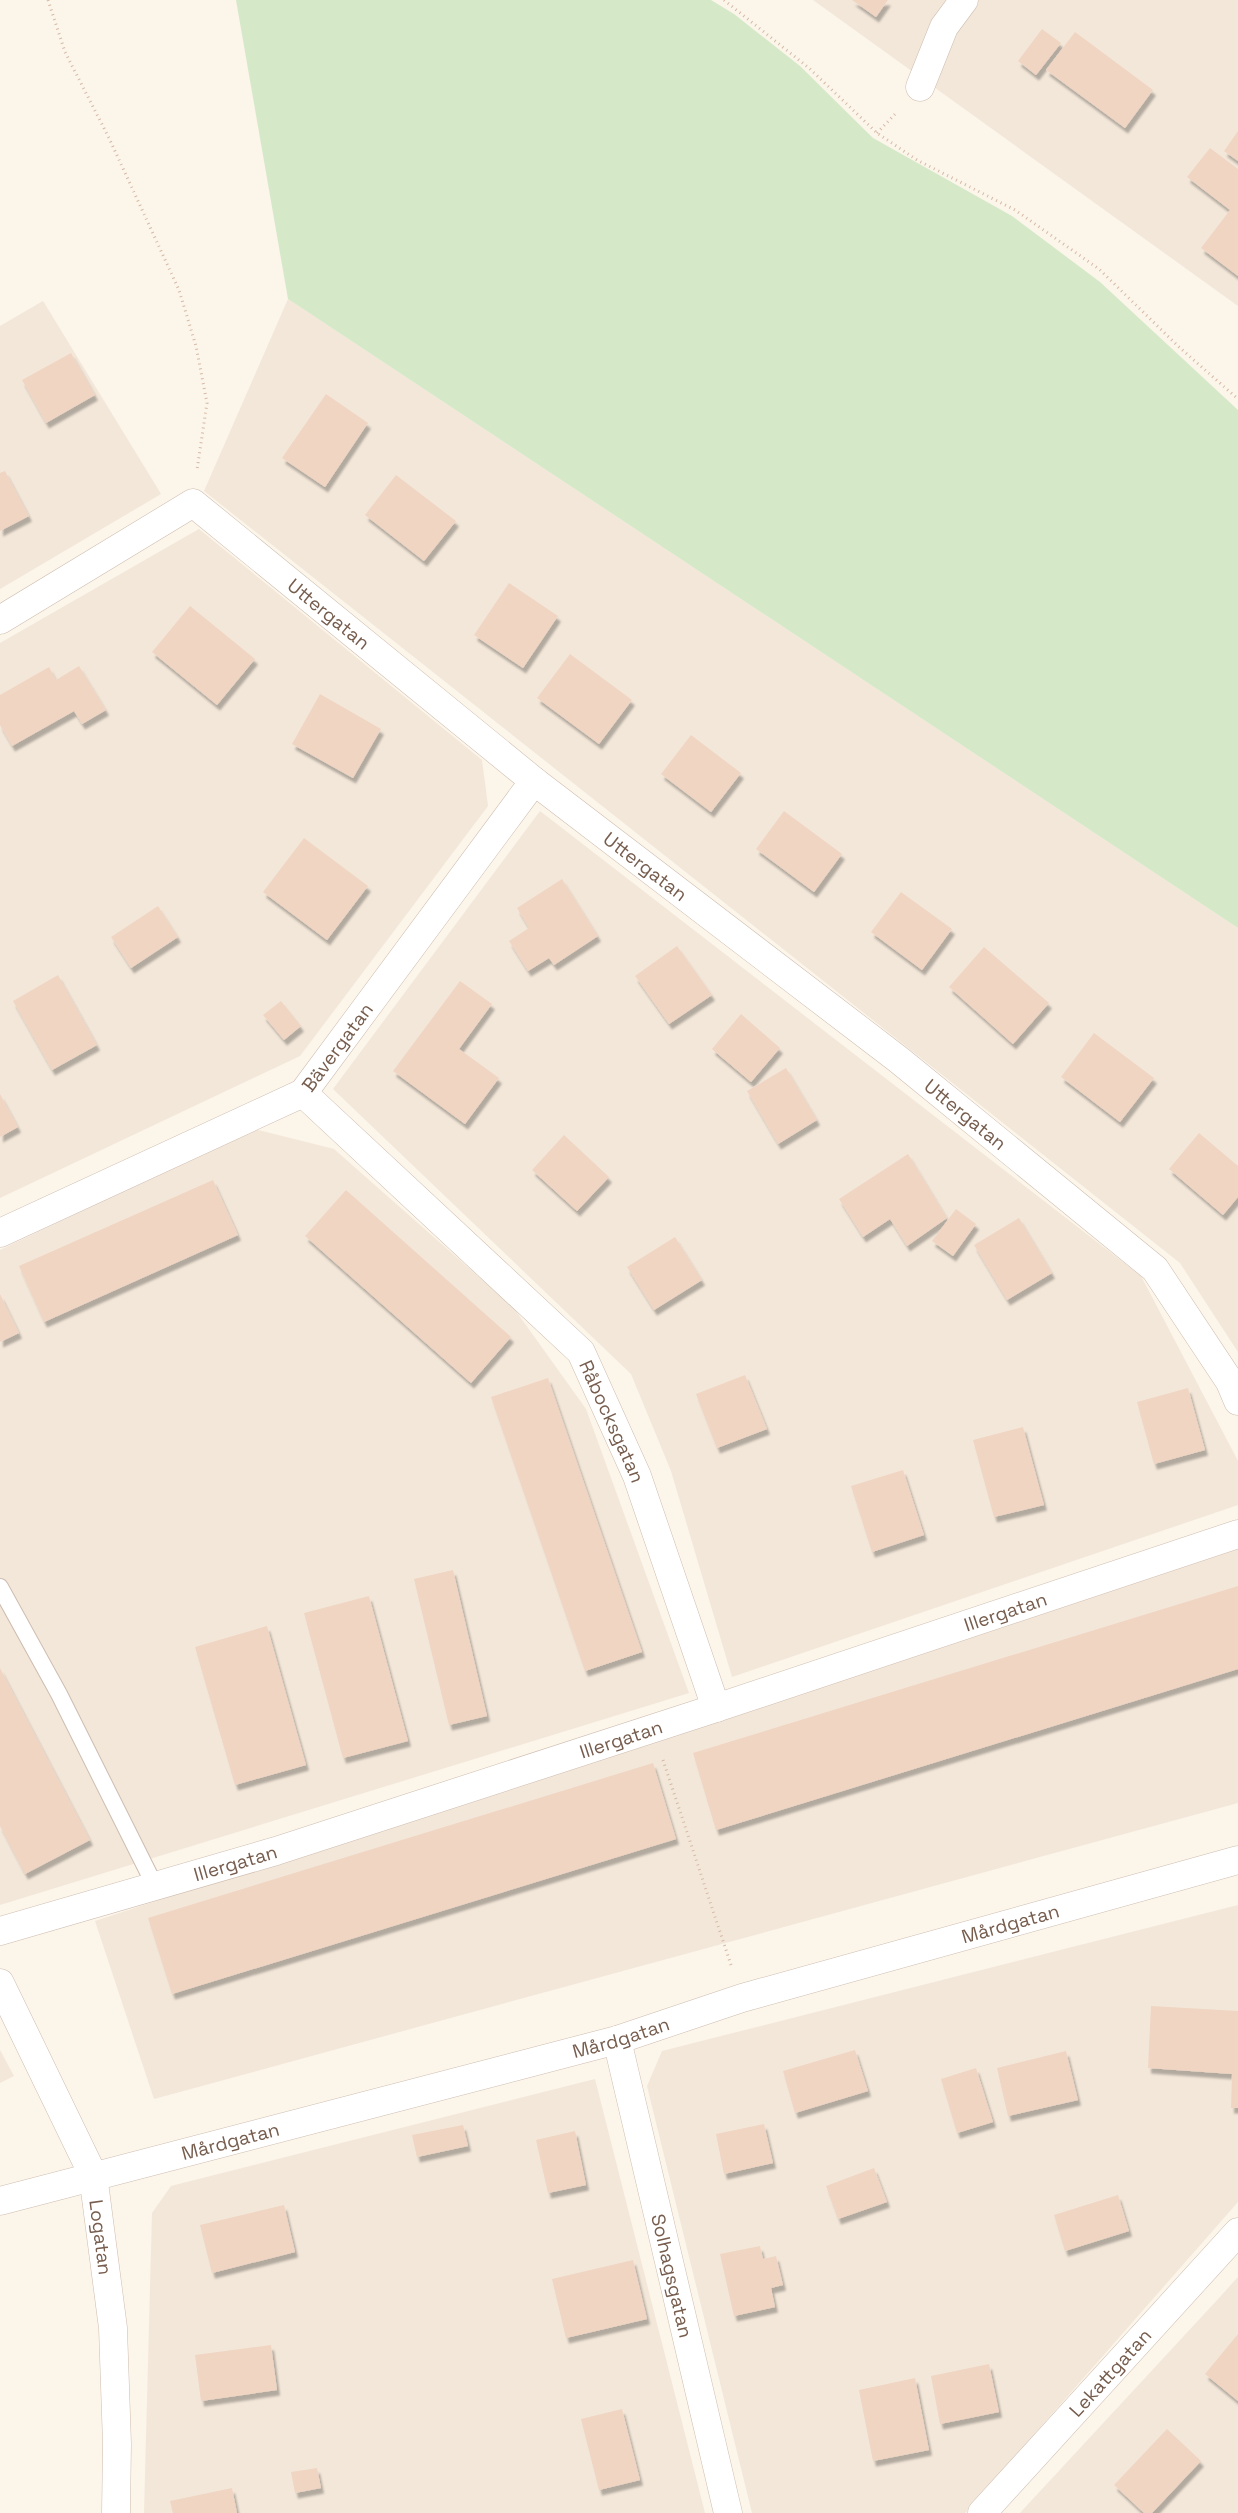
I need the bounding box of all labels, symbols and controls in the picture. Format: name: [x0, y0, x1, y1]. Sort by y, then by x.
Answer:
street label: Uttergatan: [282, 573, 375, 655]
street label: Uttergatan: [598, 827, 692, 907]
street label: Bävergatan: [296, 998, 379, 1097]
street label: Uttergatan: [919, 1074, 1012, 1156]
street label: Råbocksgatan: [573, 1356, 650, 1486]
street label: Illergatan: [961, 1587, 1050, 1637]
street label: Illergatan: [576, 1714, 666, 1765]
street label: Illergatan: [191, 1839, 280, 1887]
street label: Mårdgatan: [959, 1898, 1062, 1949]
street label: Mårdgatan: [570, 2011, 673, 2064]
street label: Mårdgatan: [179, 2117, 282, 2166]
street label: Logatan: [83, 2198, 118, 2276]
street label: Solhagsgatan: [645, 2211, 698, 2340]
street label: Lekattgatan: [1064, 2323, 1157, 2422]

